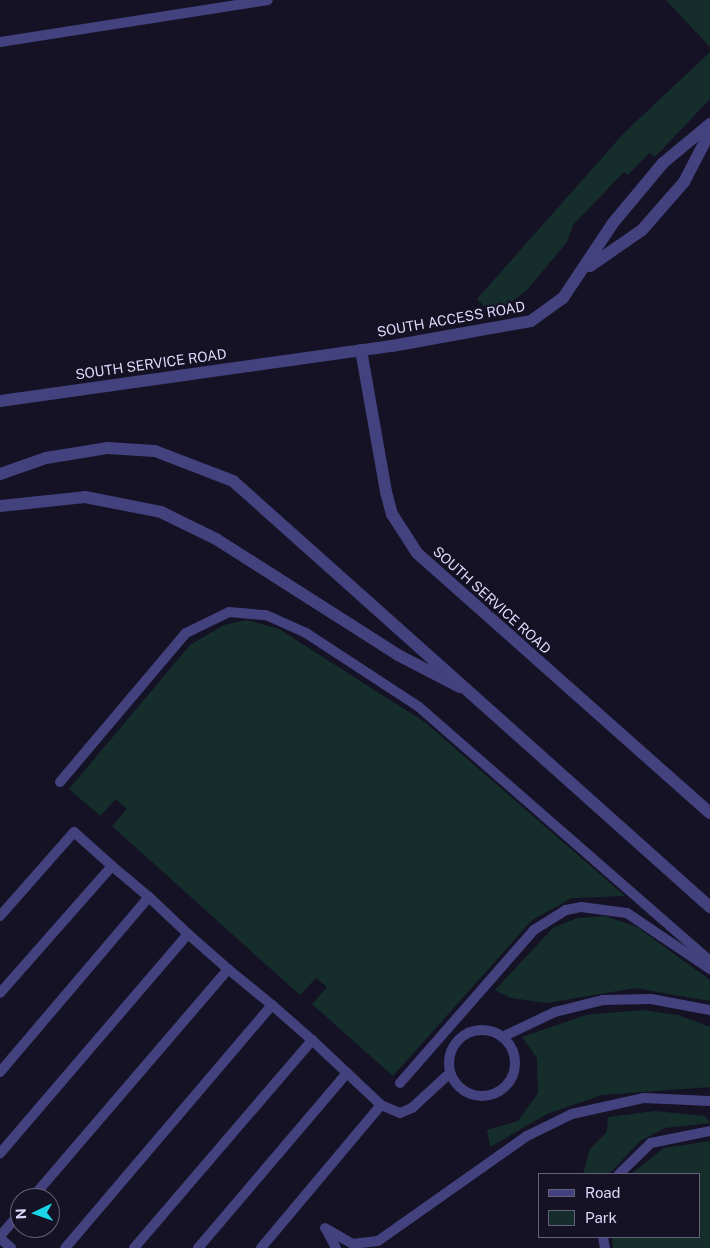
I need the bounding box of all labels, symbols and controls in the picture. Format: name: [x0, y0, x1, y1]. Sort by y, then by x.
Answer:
street label: SOUTH ACCESS ROAD: [376, 298, 526, 340]
street label: SOUTH SERVICE ROAD: [74, 345, 228, 383]
street label: SOUTH SERVICE ROAD: [430, 543, 554, 657]
legend: [538, 1173, 700, 1238]
text: Road: [585, 1184, 621, 1201]
north arrow: [10, 1188, 60, 1238]
text: N: [13, 1208, 29, 1220]
text: Park: [585, 1209, 617, 1226]

